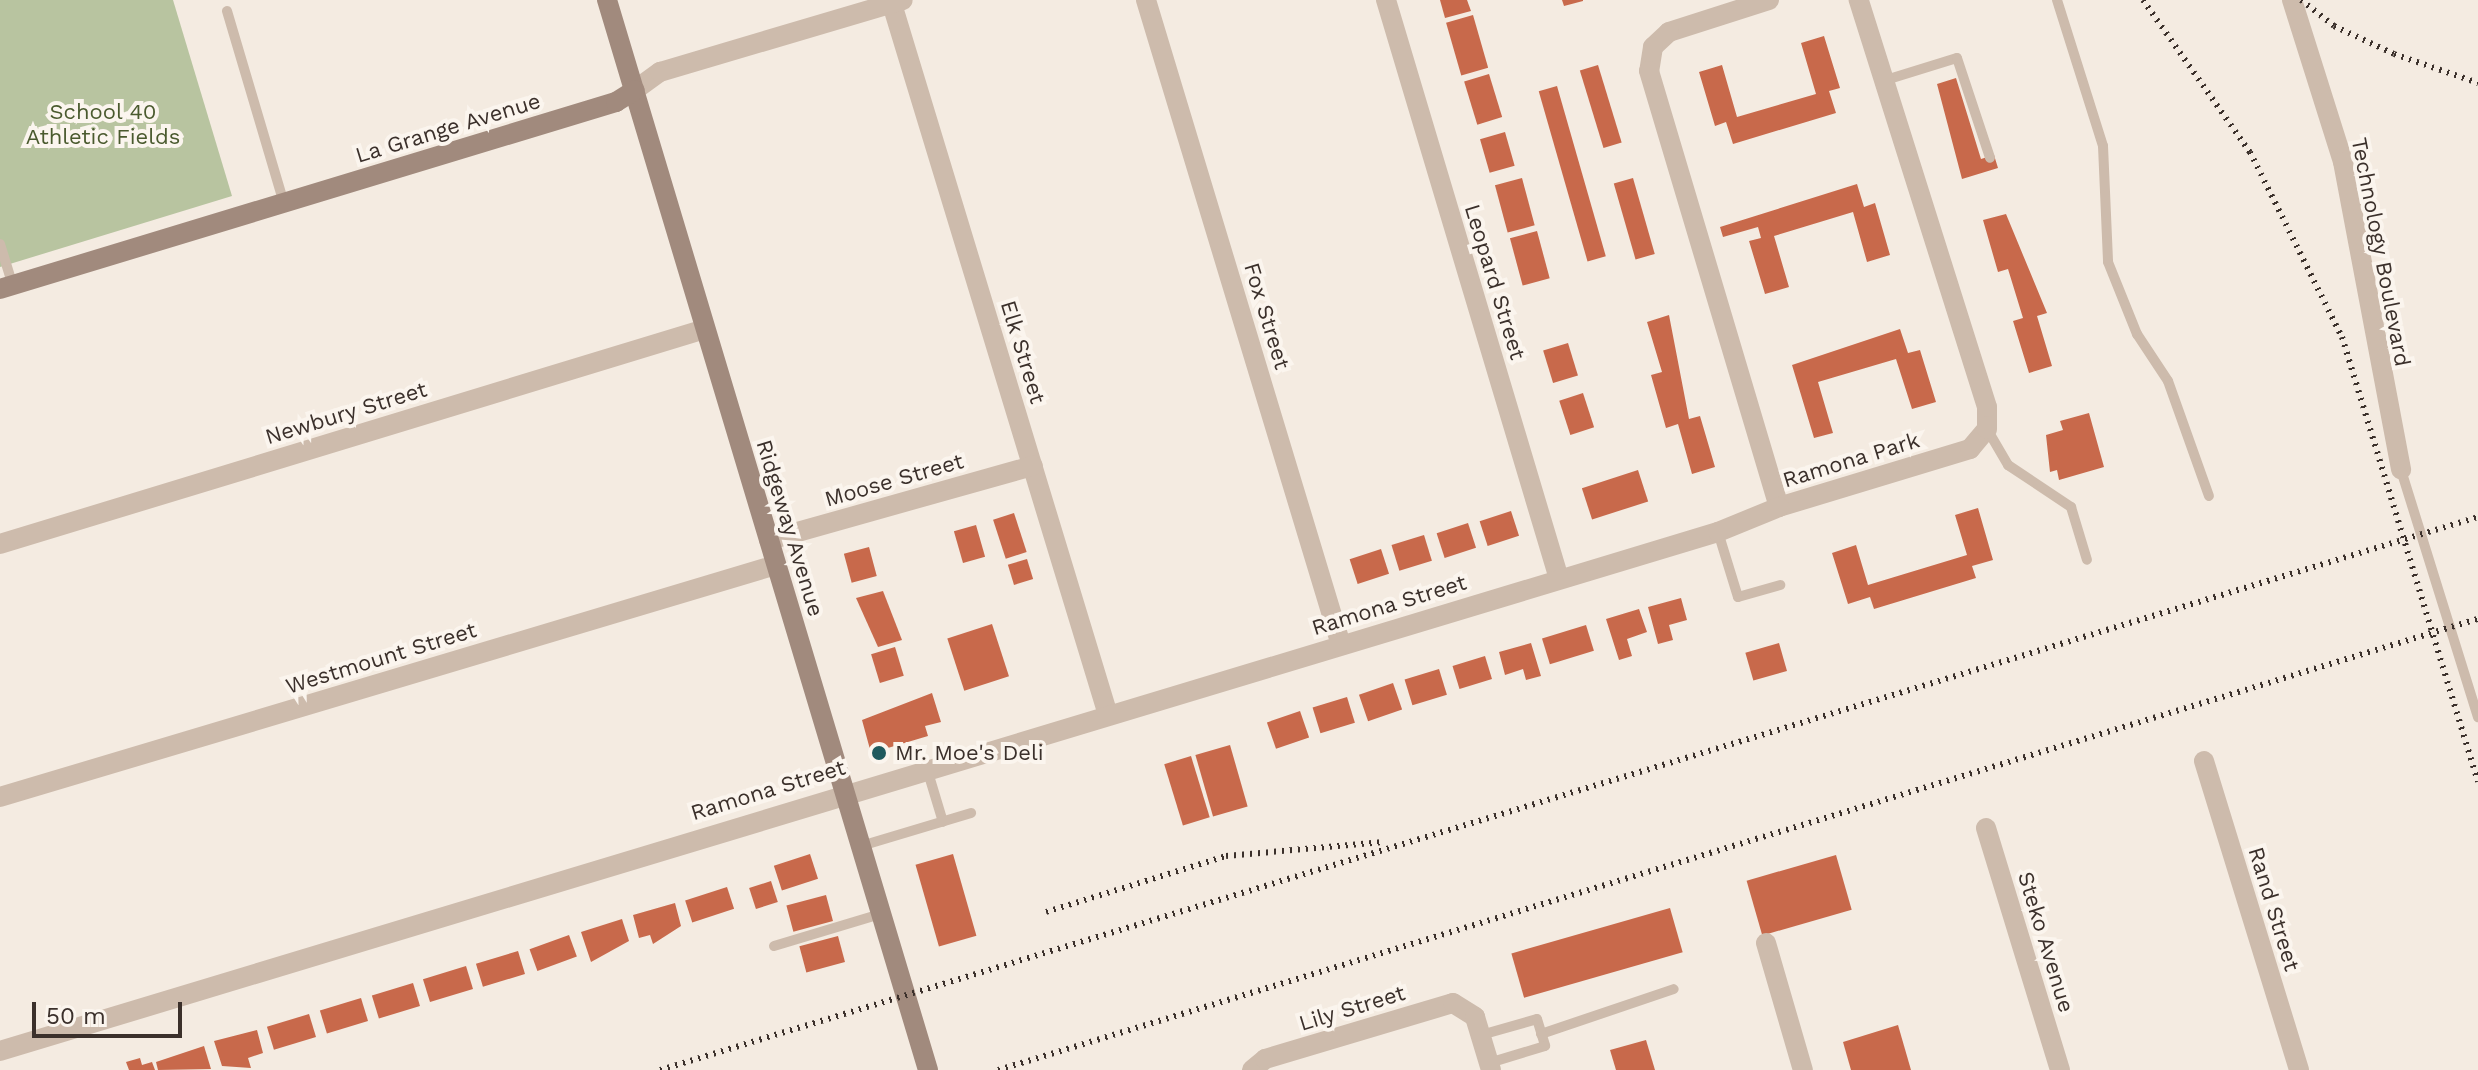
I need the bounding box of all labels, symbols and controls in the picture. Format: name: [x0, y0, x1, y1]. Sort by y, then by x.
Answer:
street label: La Grange Avenue: [352, 87, 544, 169]
park label: School 40 Athletic Fields: [26, 98, 180, 150]
street label: Technology Boulevard: [2346, 135, 2416, 369]
street label: Leopard Street: [1459, 201, 1531, 363]
street label: Fox Street: [1238, 259, 1296, 373]
street label: Elk Street: [995, 297, 1051, 407]
street label: Newbury Street: [262, 376, 430, 450]
street label: Ramona Park: [1779, 427, 1923, 493]
street label: Ridgeway Avenue: [750, 436, 830, 620]
street label: Moose Street: [822, 448, 966, 512]
street label: Ramona Street: [1308, 569, 1470, 641]
street label: Westmount Street: [282, 616, 480, 700]
place label: Mr. Moe's Deli: [895, 740, 1044, 766]
marker: Mr. Moe's Deli: [870, 744, 888, 762]
street label: Ramona Street: [687, 754, 849, 826]
street label: Rand Street: [2243, 844, 2305, 974]
street label: Steko Avenue: [2012, 868, 2080, 1016]
street label: Lily Street: [1295, 979, 1409, 1037]
scale bar: [36, 986, 186, 1036]
text: 50 m: [46, 1002, 106, 1030]

